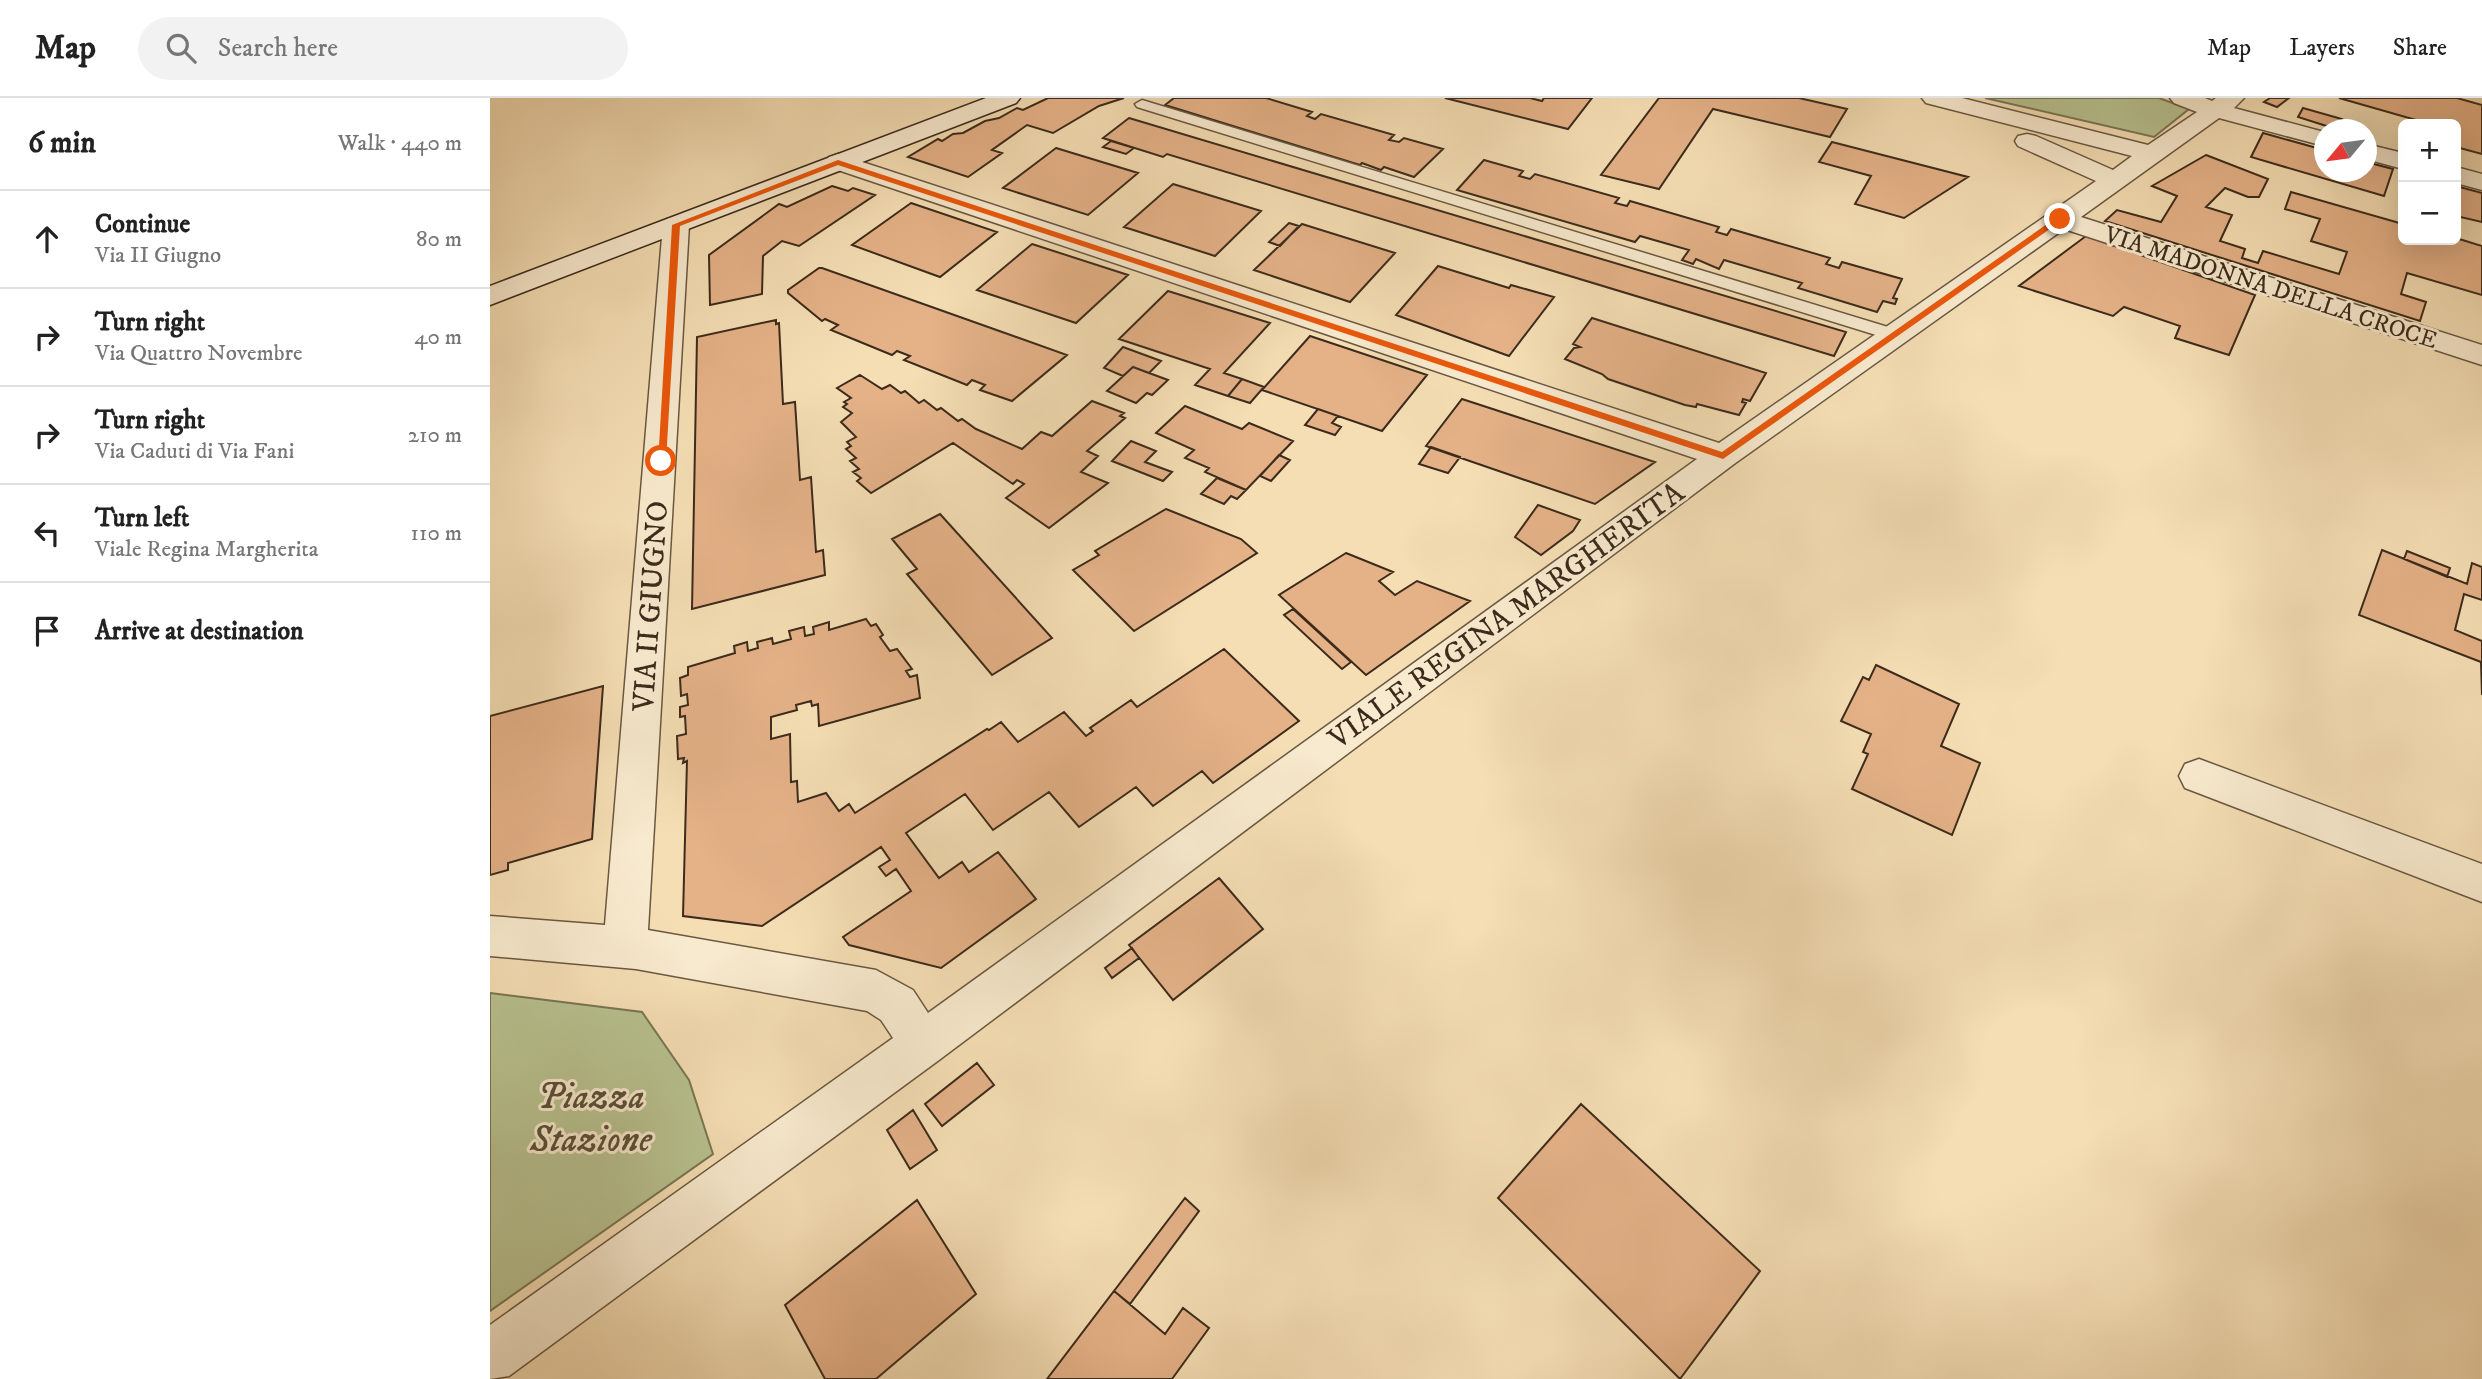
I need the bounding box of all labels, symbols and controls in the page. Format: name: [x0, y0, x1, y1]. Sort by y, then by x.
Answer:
search box: [138, 17, 628, 80]
text: Map: [35, 28, 96, 69]
icon: search: [162, 29, 200, 67]
text: Search here: [218, 32, 338, 65]
text: Map: [2207, 33, 2251, 63]
text: Layers: [2289, 33, 2355, 63]
text: Share: [2393, 33, 2447, 63]
north arrow: [2314, 119, 2377, 182]
map controls: [2398, 119, 2461, 245]
button: +: [2398, 119, 2461, 182]
text: 6 min: [28, 125, 96, 162]
text: Walk · 440 m: [338, 129, 462, 158]
button: −: [2398, 182, 2461, 245]
route end: [2044, 203, 2075, 234]
text: Continue: [95, 208, 190, 241]
icon: ahead: [28, 220, 66, 258]
street label: VIA MADONNA DELLA CROCE: [2099, 220, 2441, 356]
text: 80 m: [416, 225, 462, 254]
text: Via II Giugno: [95, 241, 221, 270]
text: Turn right: [95, 306, 205, 339]
icon: right: [28, 318, 66, 356]
text: 40 m: [414, 323, 462, 352]
text: Via Quattro Novembre: [95, 339, 303, 368]
text: Turn right: [95, 404, 205, 437]
icon: right: [28, 416, 66, 454]
text: 210 m: [408, 421, 462, 450]
text: Via Caduti di Via Fani: [95, 437, 294, 466]
route start: [645, 445, 676, 476]
street label: VIALE REGINA MARGHERITA: [1321, 474, 1693, 758]
street label: VIA II GIUGNO: [626, 500, 677, 714]
text: Turn left: [95, 502, 189, 535]
icon: left: [28, 514, 66, 552]
text: 110 m: [411, 519, 462, 548]
text: Viale Regina Margherita: [95, 535, 319, 564]
icon: arrive: [28, 612, 66, 650]
text: Arrive at destination: [95, 615, 304, 648]
park label: Piazza Stazione: [529, 1074, 653, 1164]

